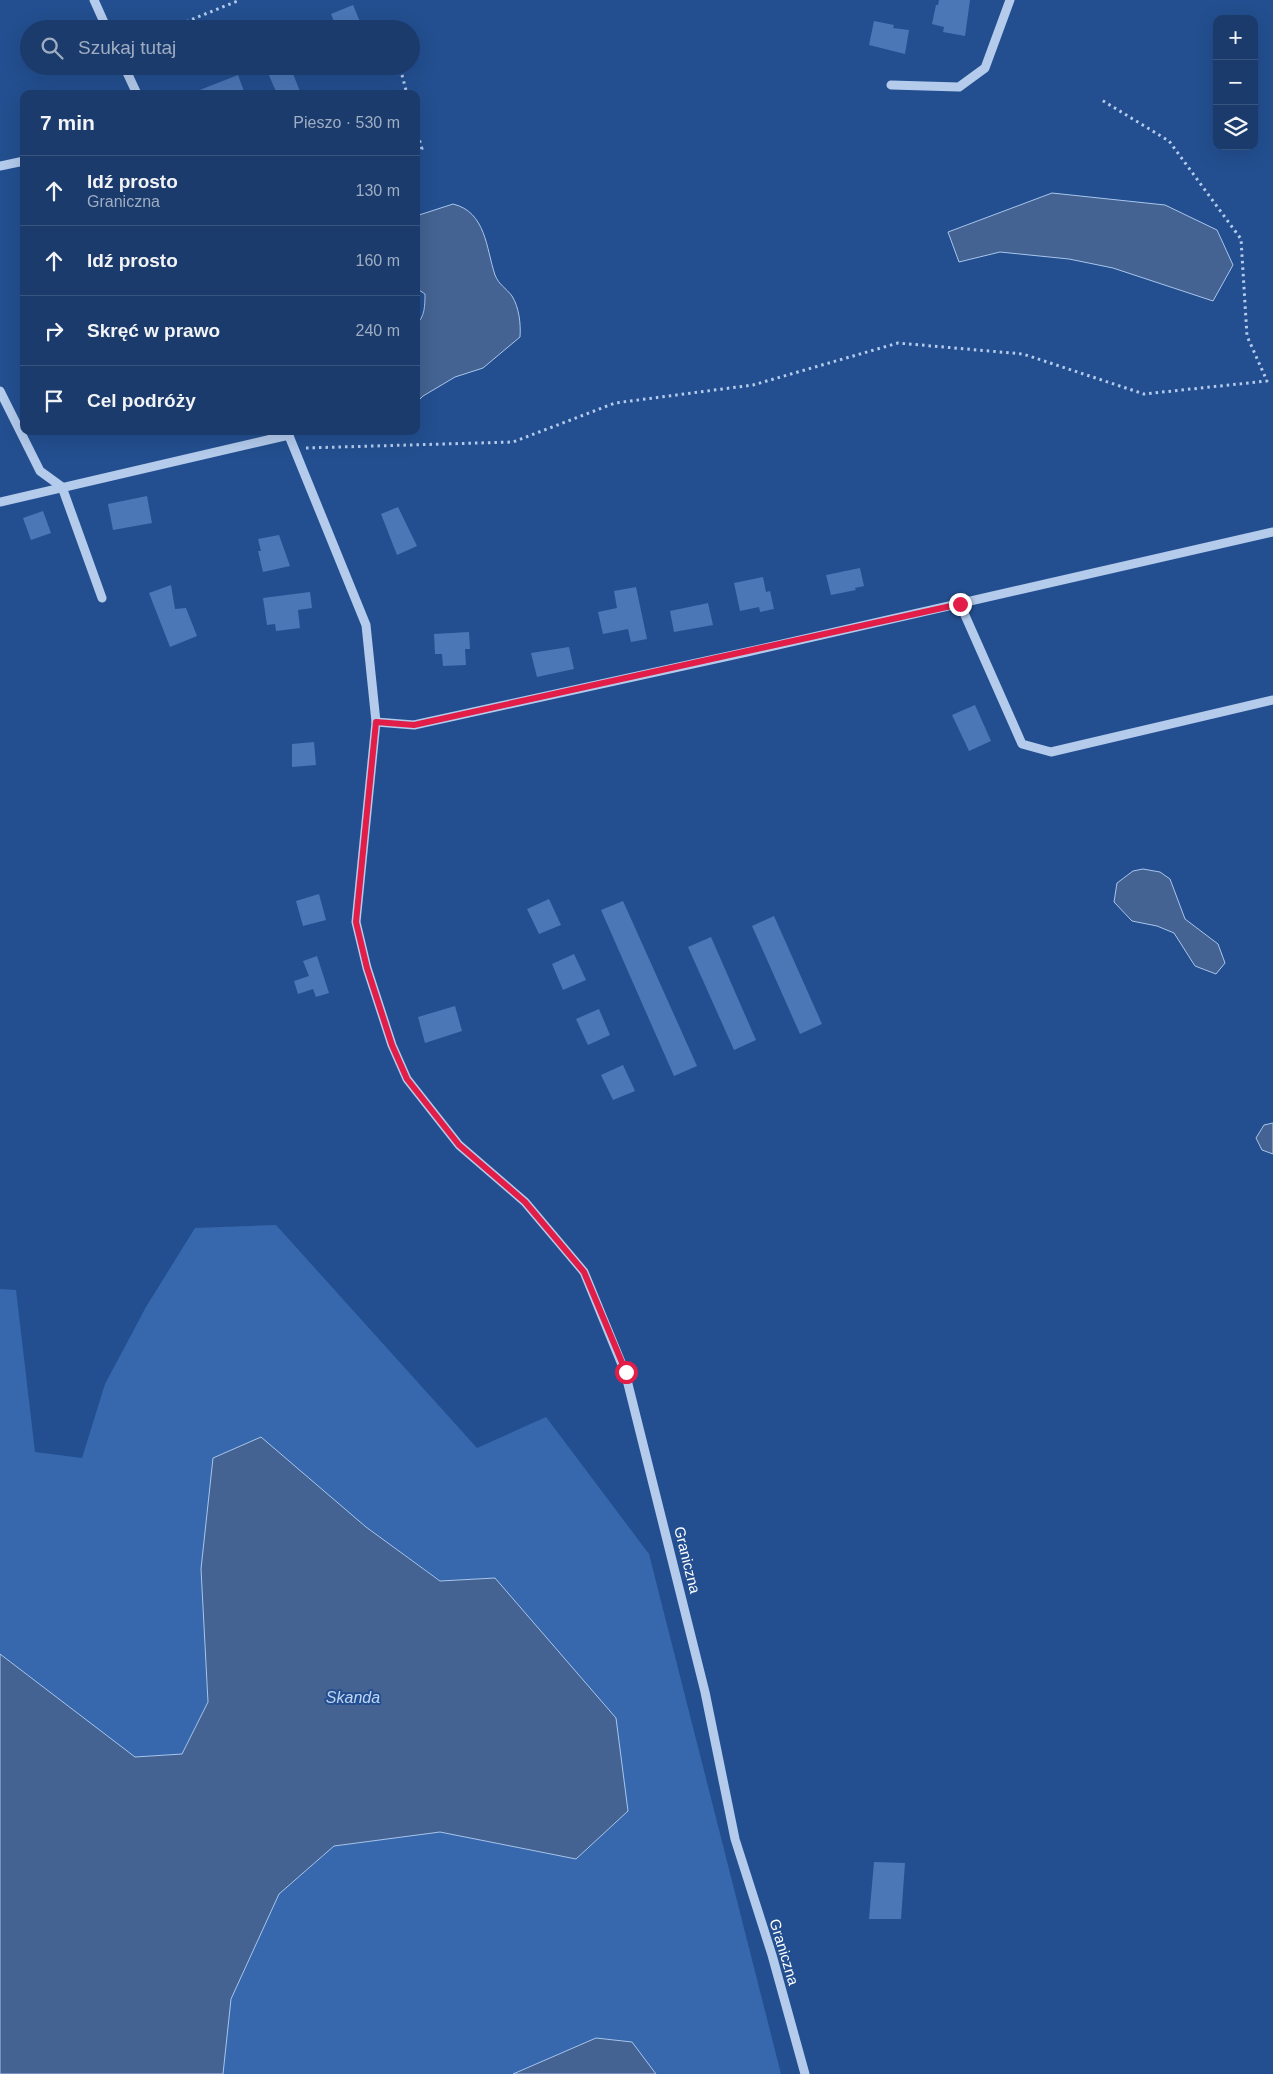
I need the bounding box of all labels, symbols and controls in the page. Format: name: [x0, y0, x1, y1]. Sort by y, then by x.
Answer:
map controls: [1213, 15, 1258, 150]
button: +: [1213, 15, 1258, 60]
search box: [20, 20, 420, 75]
icon: search: [38, 34, 66, 62]
text: Szukaj tutaj: [78, 37, 176, 58]
button: −: [1213, 60, 1258, 105]
button: layers: [1213, 105, 1258, 150]
text: 7 min: [40, 111, 95, 134]
text: Pieszo · 530 m: [293, 114, 400, 131]
text: Idź prosto: [87, 171, 178, 192]
icon: ahead: [40, 177, 68, 205]
text: 130 m: [356, 182, 400, 199]
text: Graniczna: [87, 193, 160, 210]
icon: ahead: [40, 247, 68, 275]
text: Idź prosto: [87, 250, 178, 271]
text: 160 m: [356, 252, 400, 269]
icon: right: [40, 317, 68, 345]
text: Skręć w prawo: [87, 320, 220, 341]
text: 240 m: [356, 322, 400, 339]
icon: arrive: [40, 387, 68, 415]
text: Cel podróży: [87, 390, 196, 411]
route end: [949, 593, 972, 616]
route start: [615, 1361, 638, 1384]
street label: Graniczna: [671, 1525, 704, 1596]
water label: Skanda: [326, 1689, 380, 1706]
street label: Graniczna: [766, 1917, 803, 1988]

